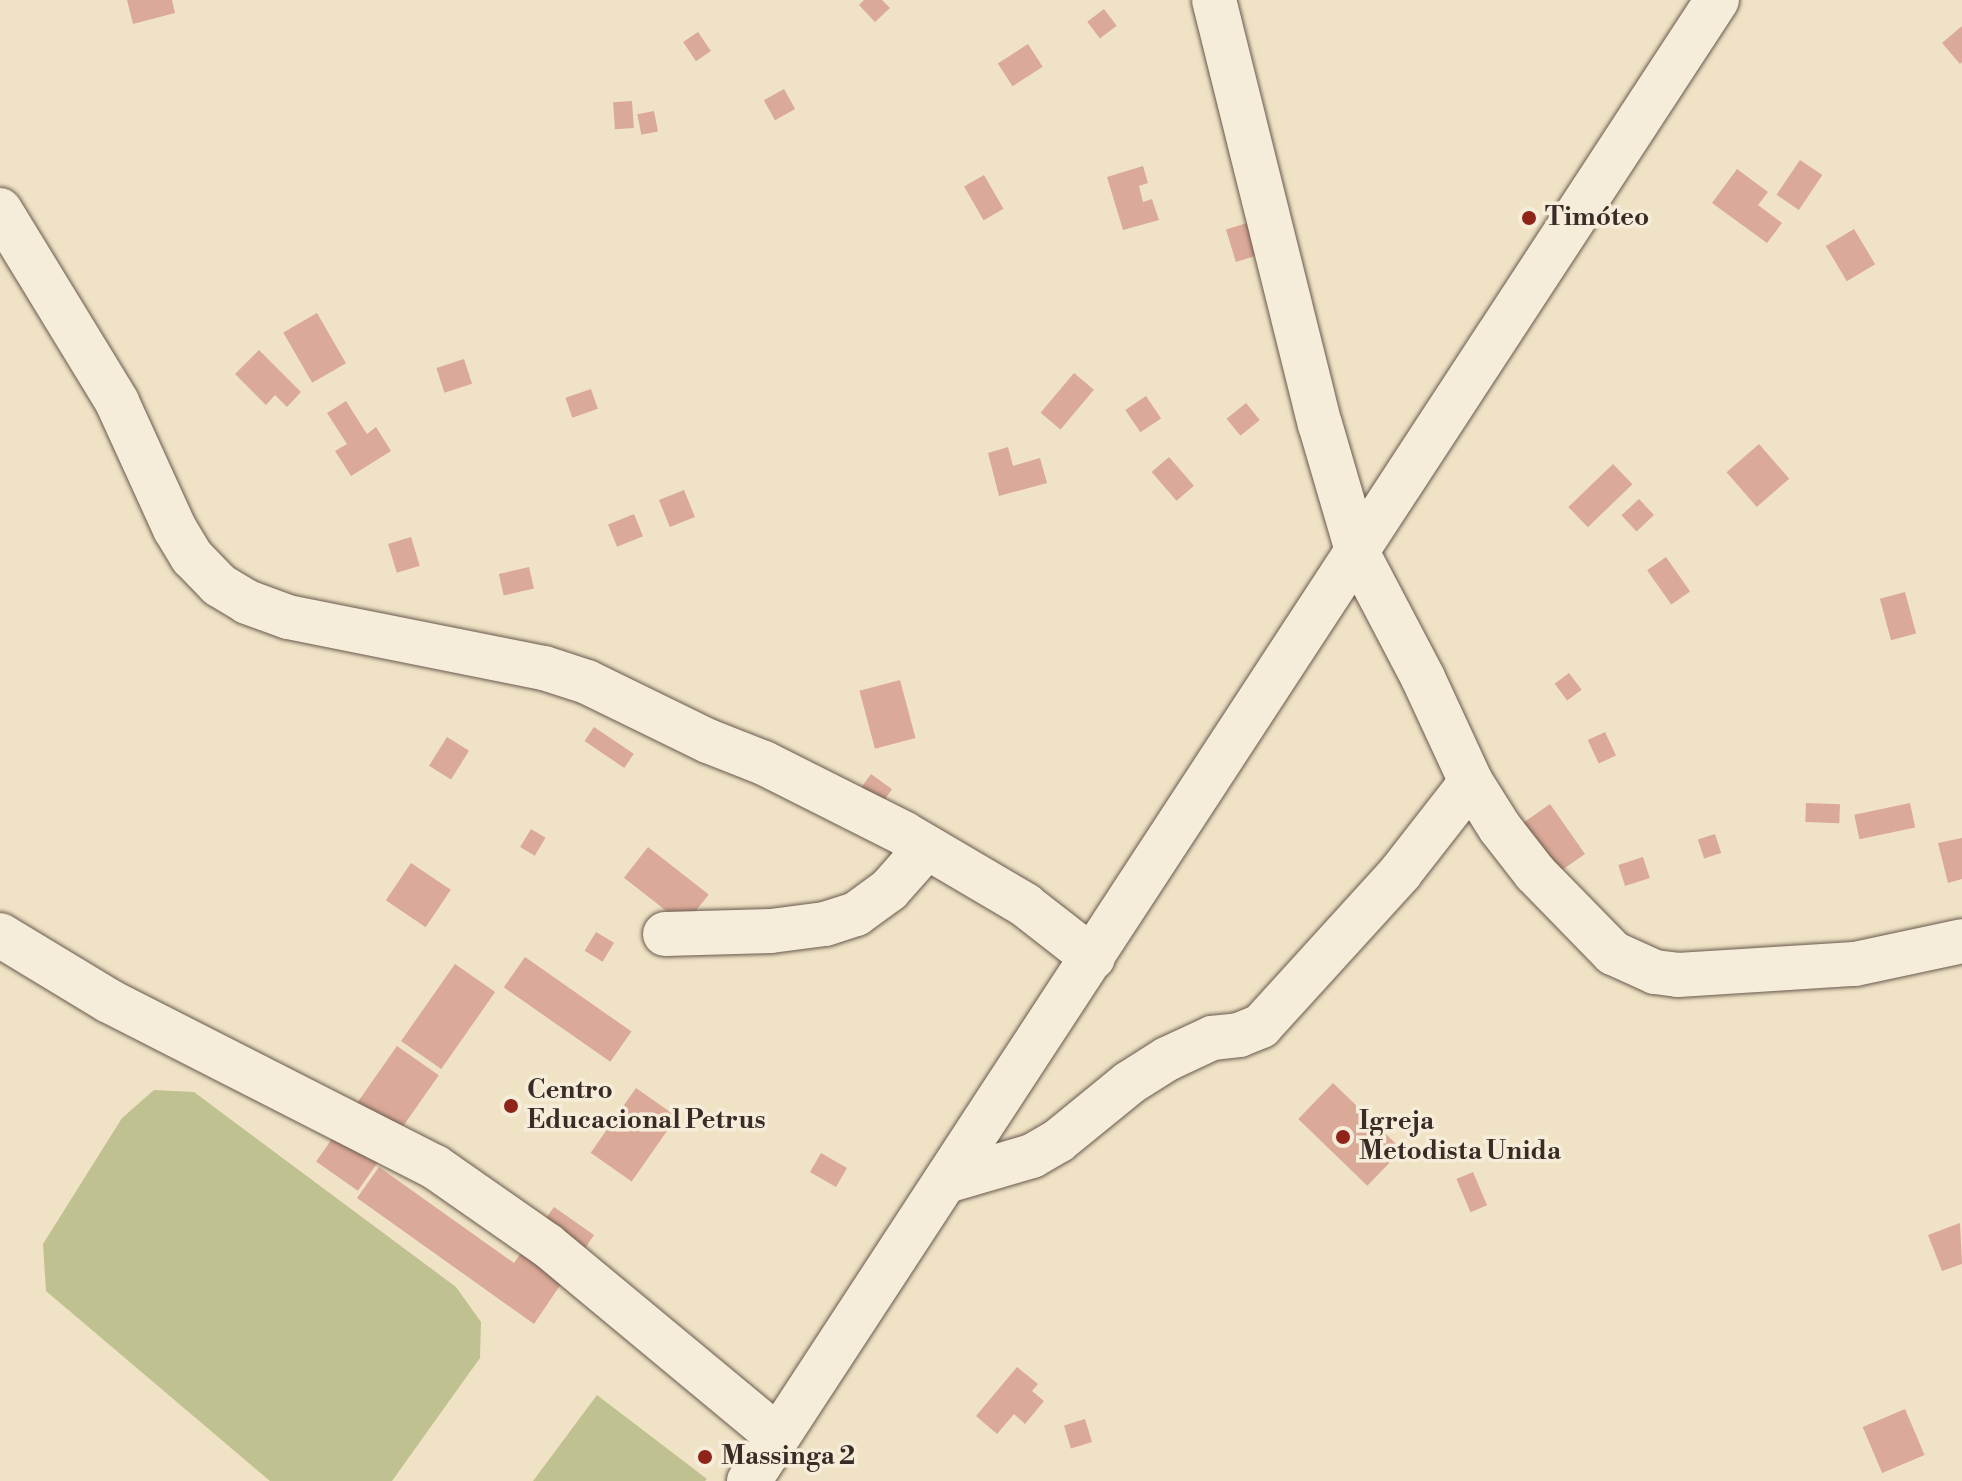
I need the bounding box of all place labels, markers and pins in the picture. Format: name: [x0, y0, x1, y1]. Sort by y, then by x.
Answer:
place label: Timóteo: [1545, 202, 1649, 234]
marker: Timóteo: [1520, 209, 1538, 227]
place label: Centro Educacional Petrus: [527, 1075, 766, 1136]
marker: Centro Educacional Petrus: [502, 1097, 520, 1115]
place label: Igreja Metodista Unida: [1359, 1106, 1561, 1168]
marker: Igreja Metodista Unida: [1334, 1128, 1352, 1146]
place label: Massinga 2: [721, 1441, 855, 1473]
marker: Massinga 2: [696, 1448, 714, 1466]

